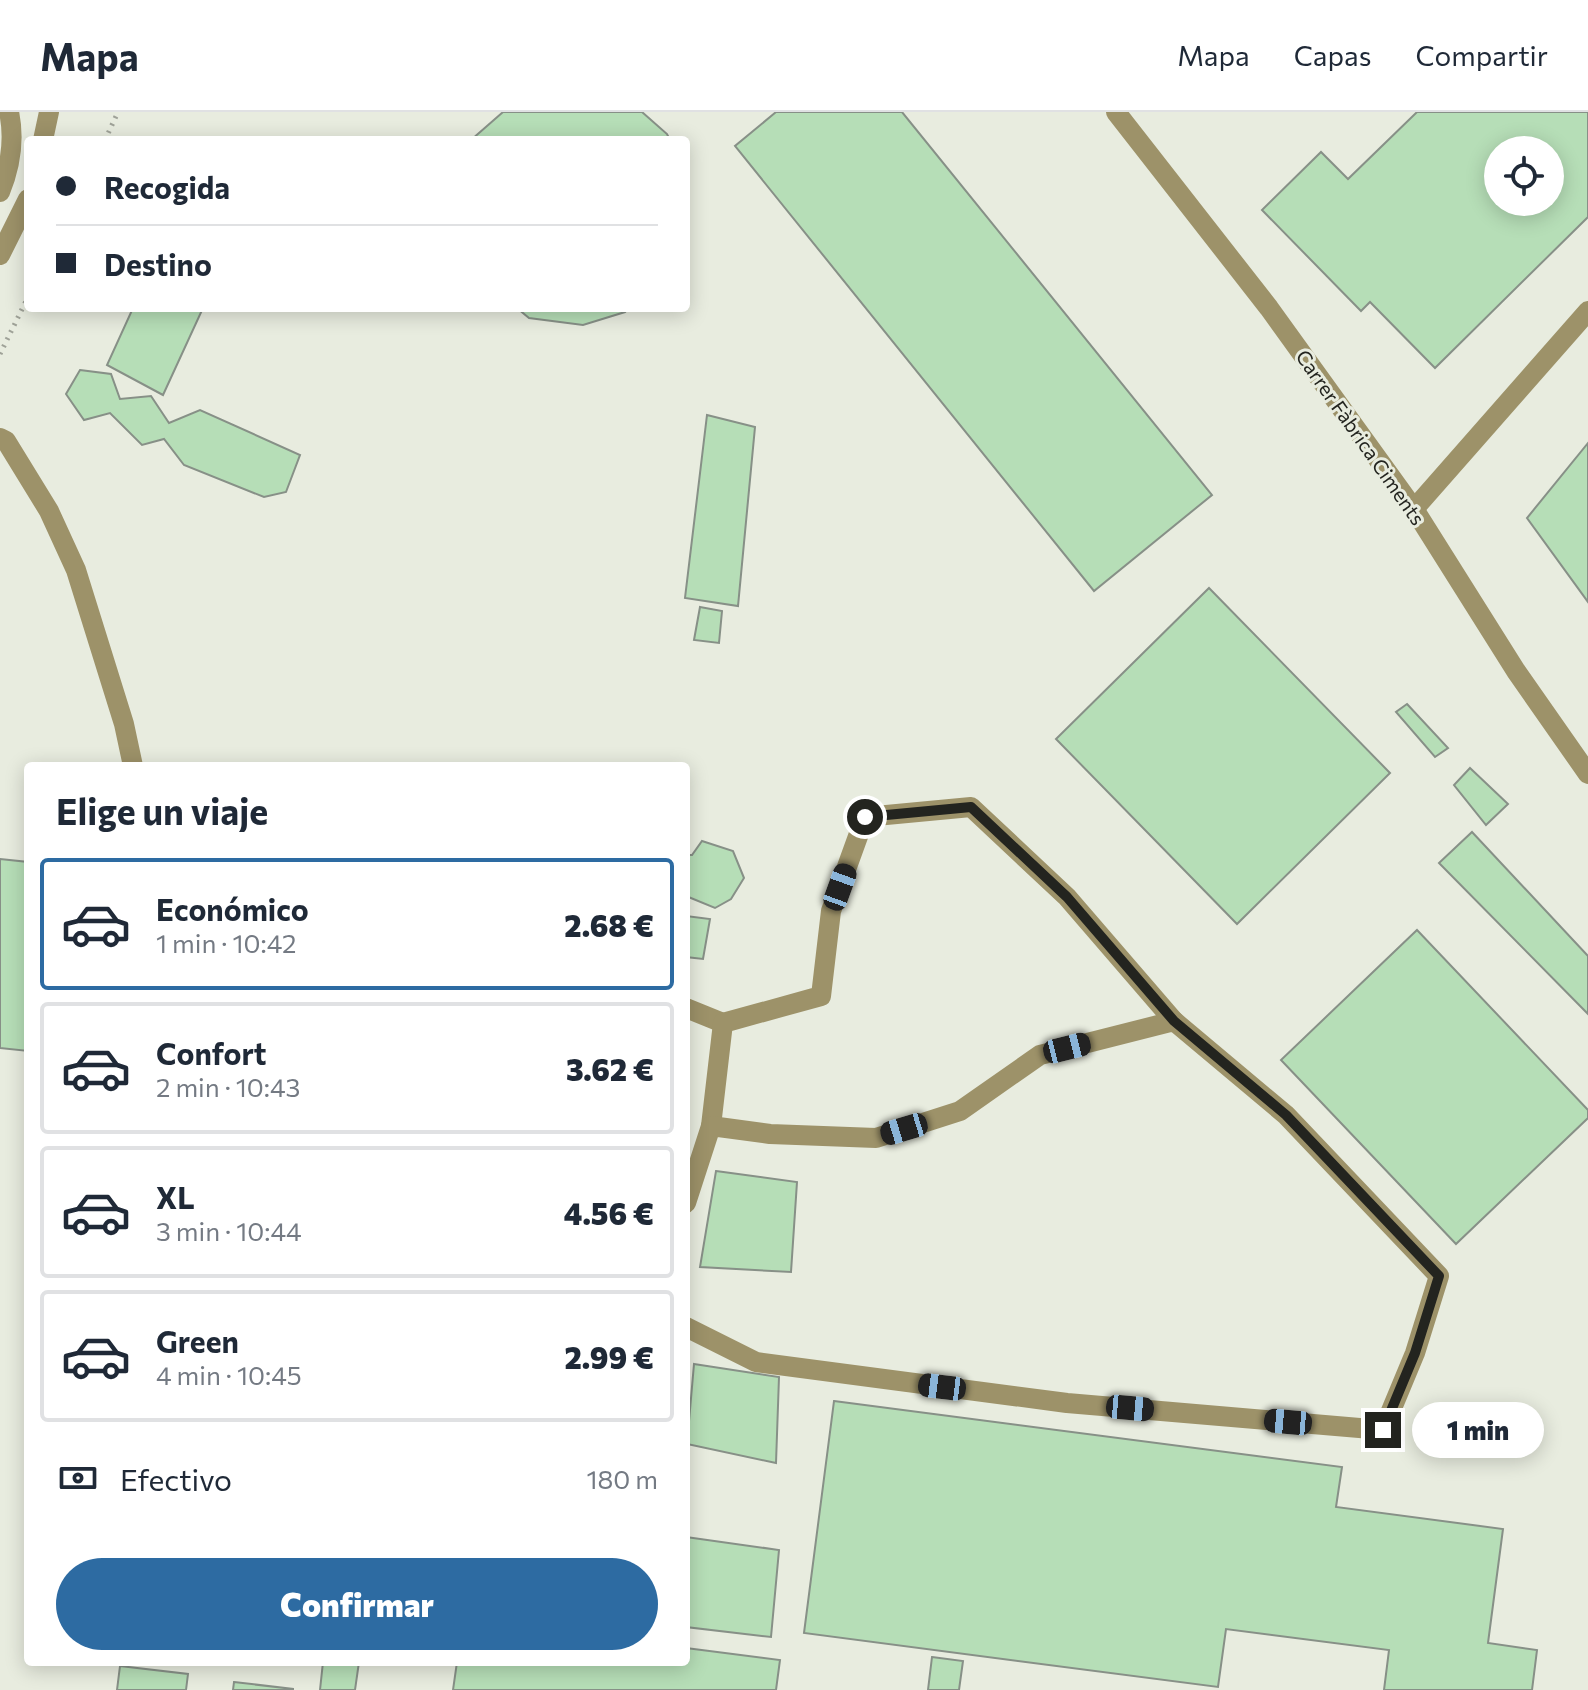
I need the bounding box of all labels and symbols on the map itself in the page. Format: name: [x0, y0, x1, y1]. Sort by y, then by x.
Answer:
street label: Carrer Fàbrica Ciments: [1291, 345, 1431, 529]
route start: [847, 799, 883, 835]
car: [821, 860, 859, 914]
car: [1041, 1031, 1093, 1065]
car: [878, 1111, 930, 1147]
car: [917, 1372, 967, 1402]
car: [1105, 1394, 1155, 1422]
callout: 1 min: [1411, 1402, 1543, 1458]
car: [1263, 1408, 1313, 1436]
route end: [1365, 1412, 1401, 1448]

